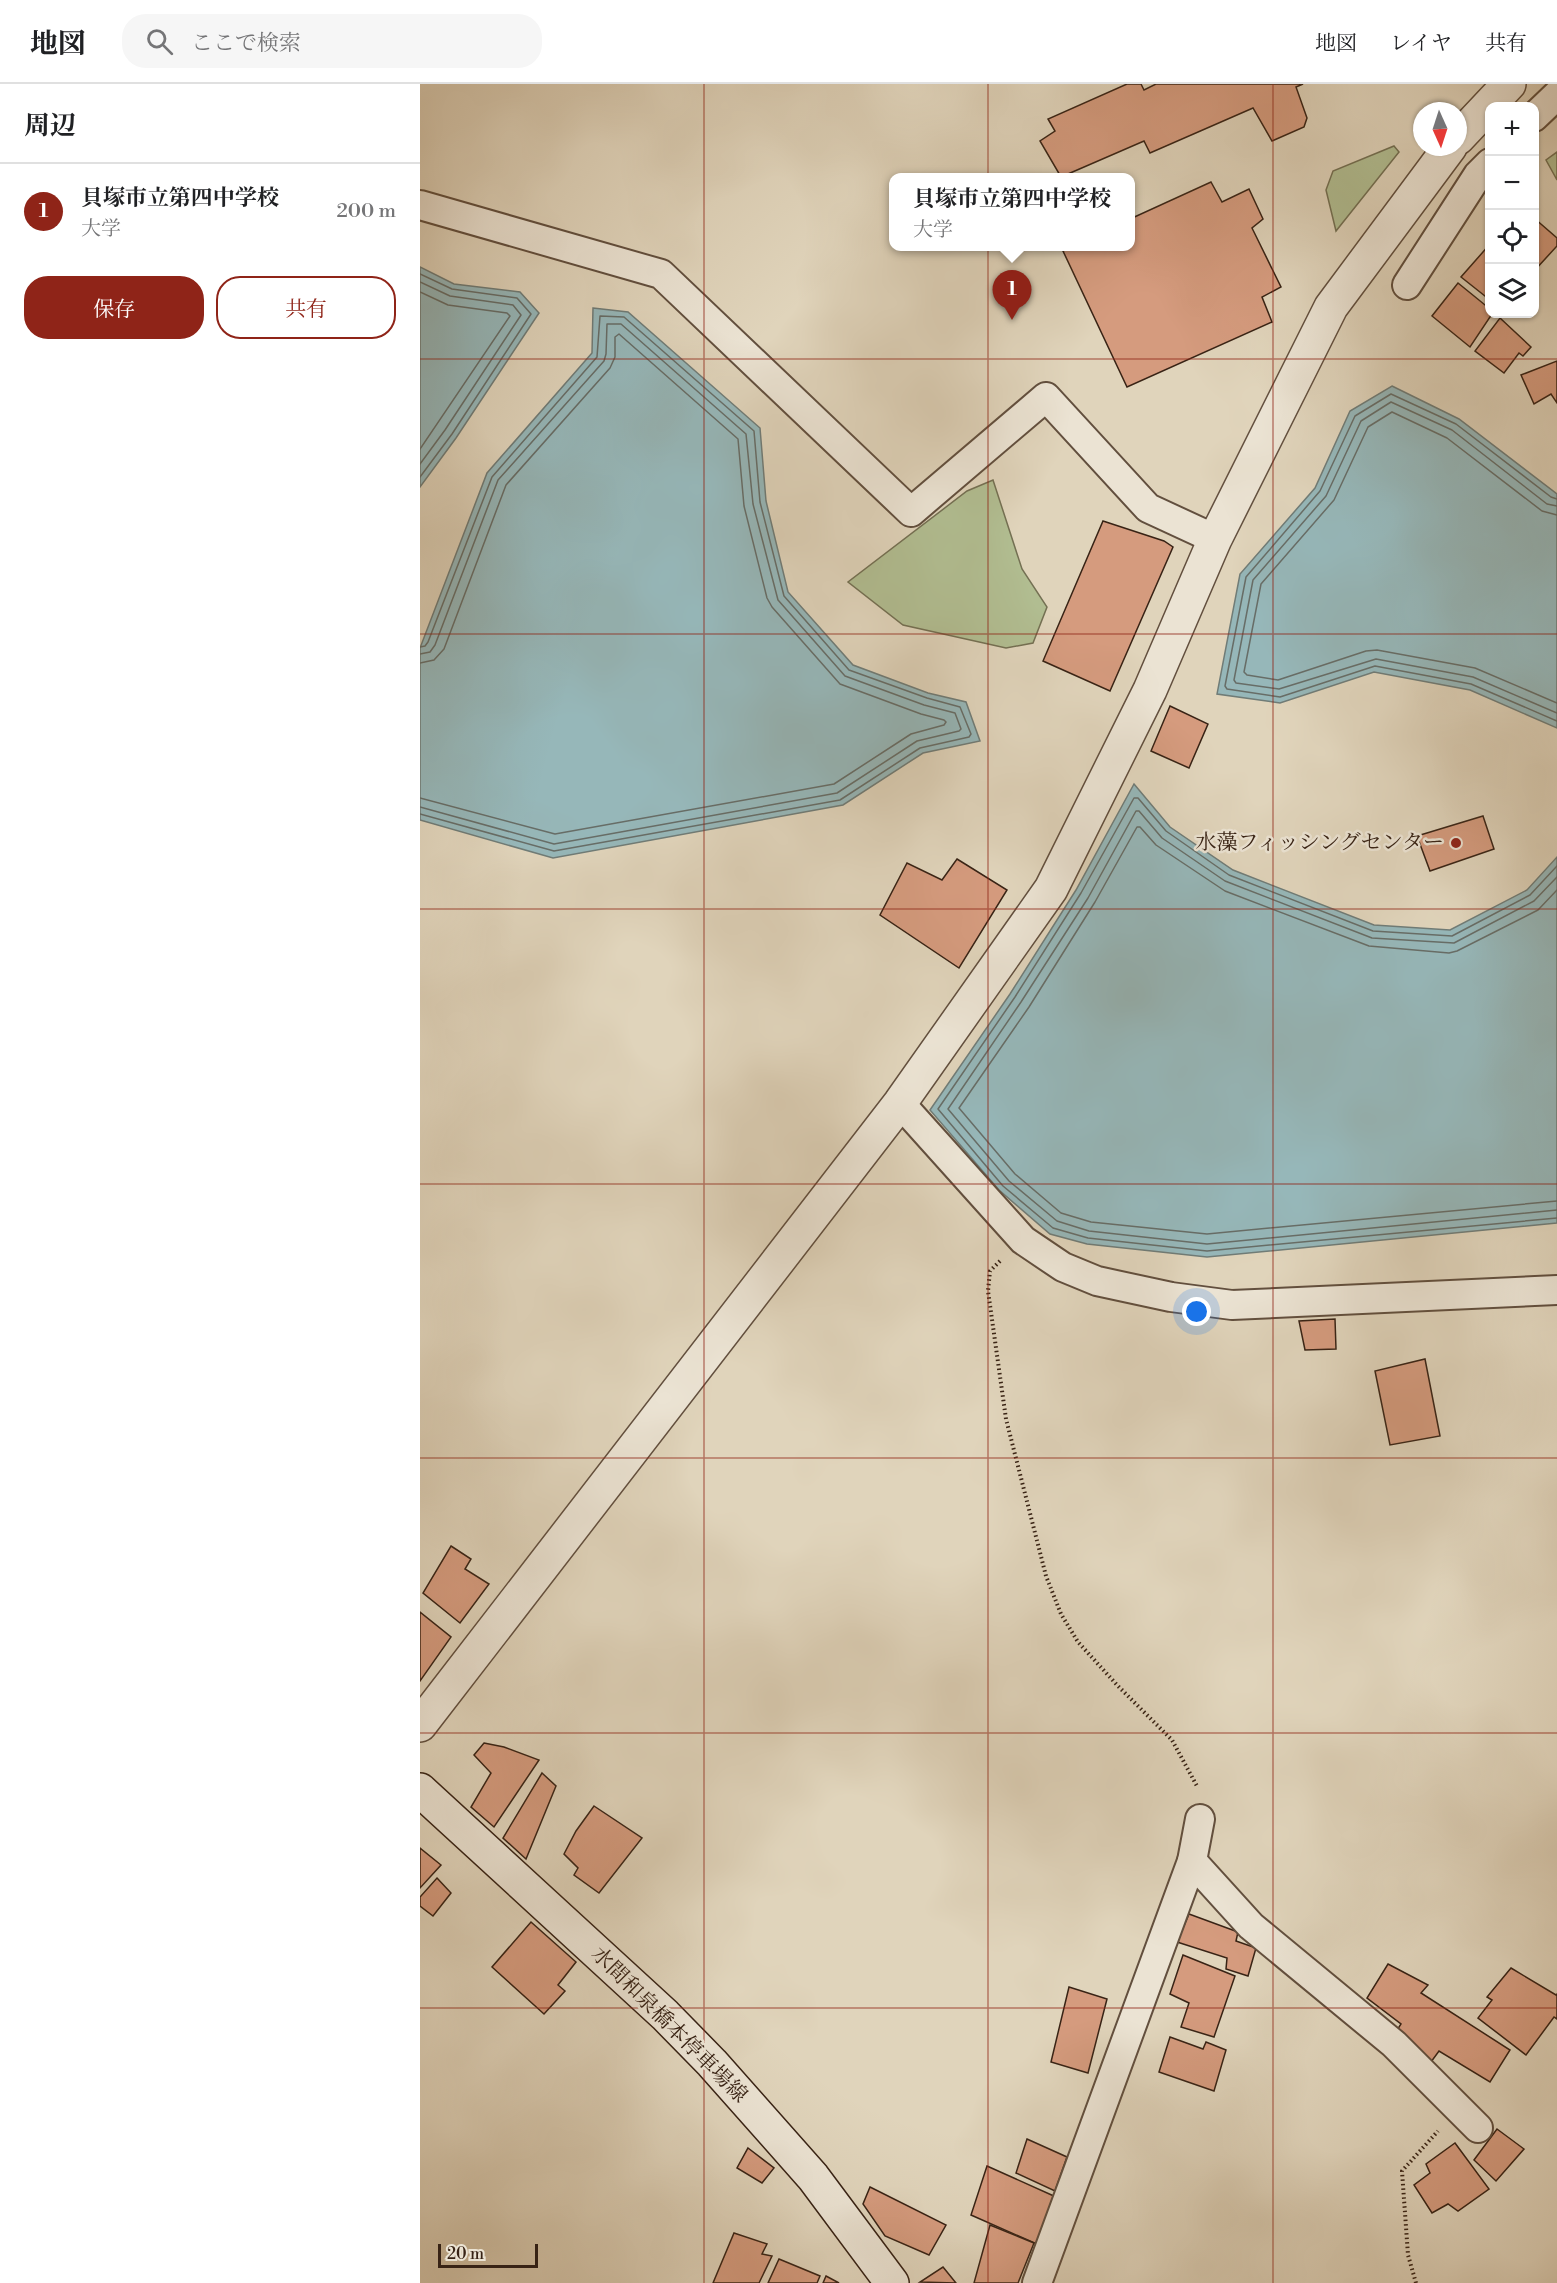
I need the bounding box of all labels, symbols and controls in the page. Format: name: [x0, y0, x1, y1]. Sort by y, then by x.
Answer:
search box: [122, 14, 542, 68]
icon: search: [143, 25, 176, 58]
text: 地図: [30, 27, 86, 62]
text: ここで検索: [191, 30, 301, 57]
text: 地図: [1315, 31, 1357, 57]
text: レイヤ: [1390, 31, 1452, 57]
text: 共有: [1485, 31, 1527, 57]
north arrow: [1413, 102, 1467, 156]
map controls: [1485, 102, 1539, 318]
button: +: [1485, 102, 1539, 156]
text: 周辺: [24, 110, 76, 142]
button: −: [1485, 156, 1539, 210]
popup: [889, 173, 1135, 251]
text: 貝塚市立第四中学校: [81, 185, 279, 212]
text: 貝塚市立第四中学校: [913, 186, 1111, 213]
text: 1: [39, 199, 48, 224]
text: 200 m: [336, 199, 396, 224]
button: locate: [1485, 210, 1539, 264]
text: 大学: [81, 217, 121, 242]
text: 大学: [913, 218, 953, 243]
button: layers: [1485, 264, 1539, 318]
pin: 1: [992, 270, 1032, 320]
button: 保存: [24, 276, 204, 339]
button: 共有: [216, 276, 396, 339]
place label: 水藻フィッシングセンター: [1195, 830, 1444, 856]
marker: 水藻フィッシングセンター: [1449, 836, 1463, 850]
your location: [1182, 1297, 1211, 1326]
street label: 水間和泉橋本停車場線: [586, 1942, 752, 2108]
scale bar: [438, 2241, 538, 2268]
text: 20 m: [447, 2244, 484, 2264]

